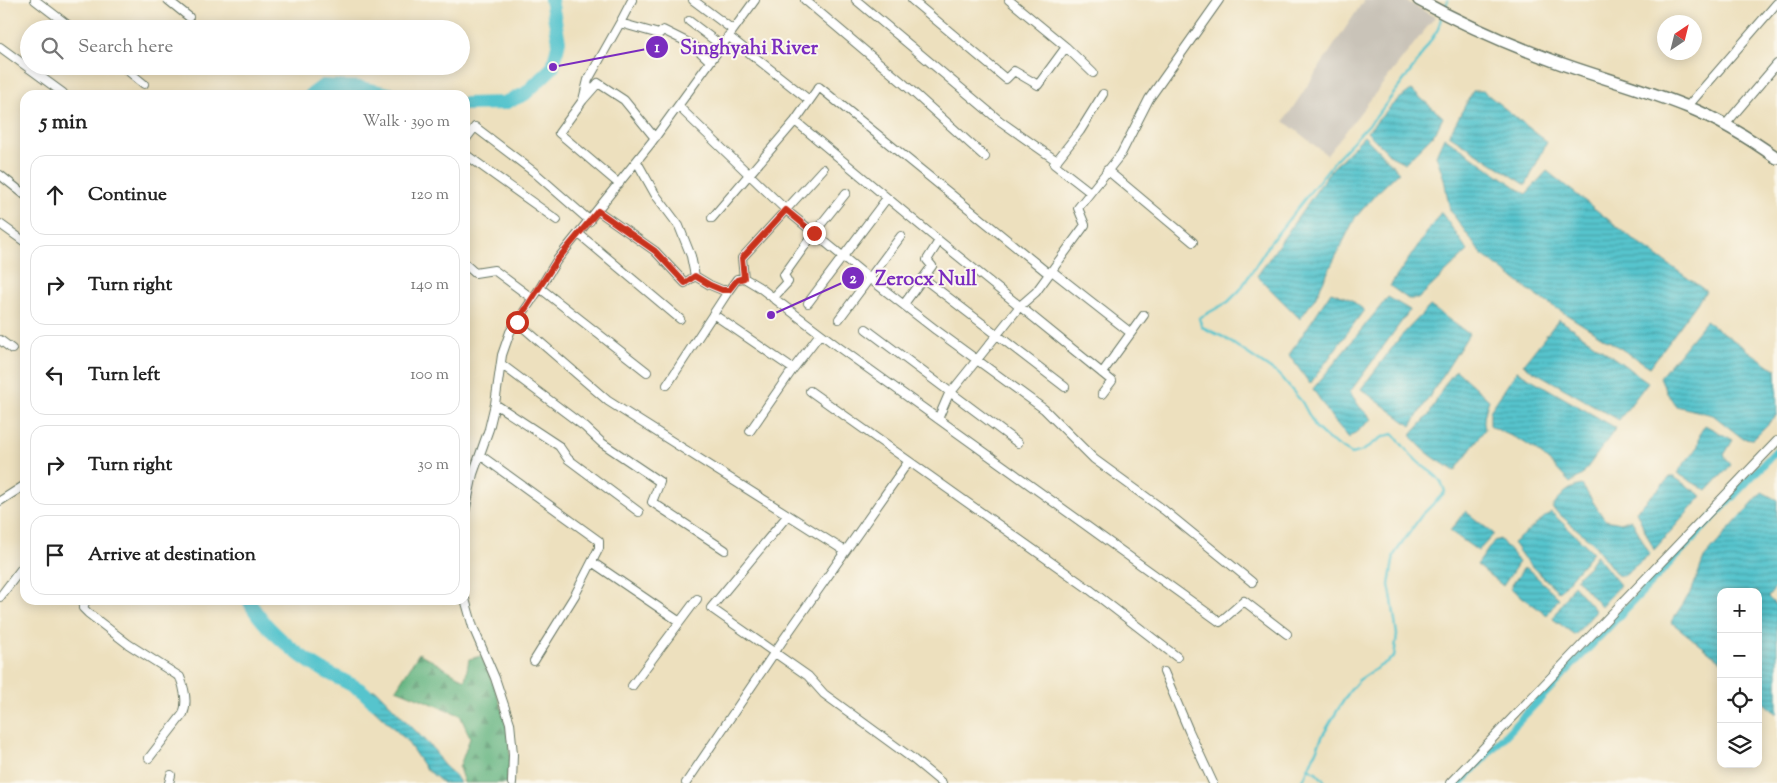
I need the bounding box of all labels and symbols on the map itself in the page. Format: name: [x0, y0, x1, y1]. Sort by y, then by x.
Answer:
north arrow: [1657, 15, 1702, 60]
callout: Singhyahi River: [645, 30, 828, 65]
text: Singhyahi River: [680, 35, 819, 64]
text: 1: [654, 38, 660, 59]
route end: [803, 222, 826, 245]
callout: Zerocx Null: [840, 260, 987, 295]
text: Zerocx Null: [875, 266, 977, 295]
text: 2: [849, 269, 857, 290]
route start: [506, 311, 529, 334]

